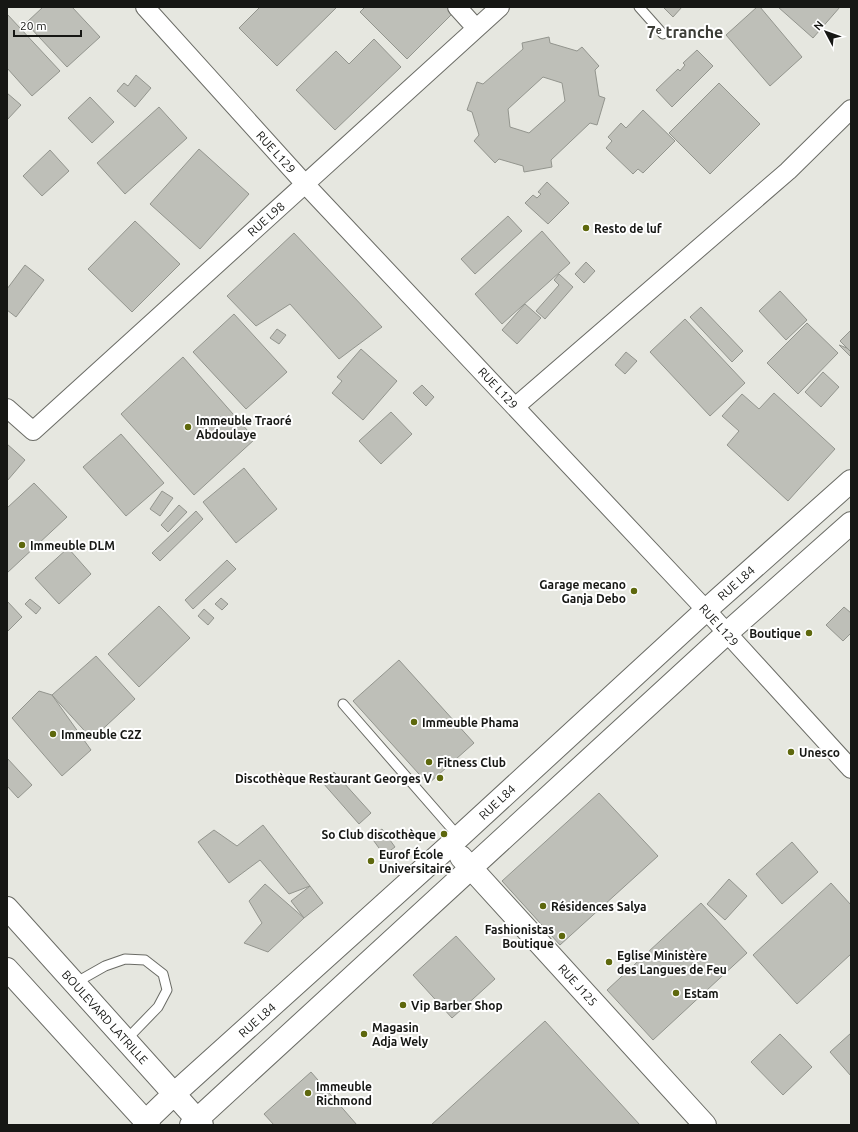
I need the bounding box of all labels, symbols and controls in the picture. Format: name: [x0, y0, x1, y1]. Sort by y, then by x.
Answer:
scale bar: [14, 12, 81, 38]
north arrow: [806, 12, 846, 52]
text: N: [811, 18, 826, 32]
text: 20 m: [20, 19, 47, 32]
district label: 7ᵉ tranche: [647, 23, 723, 41]
street label: RUE L129: [254, 128, 298, 176]
street label: RUE L98: [245, 199, 287, 239]
place label: Resto de luf: [594, 222, 663, 235]
marker: Resto de luf: [581, 223, 591, 233]
street label: RUE L129: [476, 365, 520, 411]
place label: Immeuble Traoré Abdoulaye: [196, 414, 292, 441]
marker: Immeuble Traoré Abdoulaye: [183, 422, 193, 432]
place label: Immeuble DLM: [30, 539, 115, 552]
marker: Immeuble DLM: [17, 540, 27, 550]
street label: RUE L84: [715, 563, 757, 603]
place label: Garage mecano Ganja Debo: [539, 578, 626, 605]
marker: Garage mecano Ganja Debo: [629, 586, 639, 596]
street label: RUE L129: [697, 601, 741, 649]
place label: Boutique: [749, 627, 801, 640]
marker: Boutique: [804, 628, 814, 638]
place label: Immeuble Phama: [422, 716, 519, 729]
marker: Immeuble Phama: [409, 717, 419, 727]
place label: Immeuble C2Z: [61, 728, 141, 741]
marker: Immeuble C2Z: [48, 729, 58, 739]
place label: Unesco: [799, 746, 840, 759]
marker: Unesco: [786, 747, 796, 757]
place label: Fitness Club: [437, 756, 506, 769]
marker: Fitness Club: [424, 757, 434, 767]
place label: Discothèque Restaurant Georges V: [235, 772, 433, 785]
marker: Discothèque Restaurant Georges V: [435, 773, 445, 783]
street label: RUE L84: [476, 782, 518, 822]
place label: So Club discothèque: [321, 828, 436, 841]
marker: So Club discothèque: [439, 829, 449, 839]
place label: Eurof École Universitaire: [379, 846, 451, 875]
marker: Eurof École Universitaire: [366, 856, 376, 866]
place label: Résidences Salya: [551, 900, 647, 913]
marker: Résidences Salya: [538, 901, 548, 911]
place label: Fashionistas Boutique: [485, 923, 554, 950]
marker: Fashionistas Boutique: [557, 931, 567, 941]
place label: Eglise Ministère des Langues de Feu: [617, 949, 727, 976]
marker: Eglise Ministère des Langues de Feu: [604, 957, 614, 967]
street label: RUE J125: [556, 962, 600, 1008]
street label: BOULEVARD LATRILLE: [60, 968, 151, 1067]
place label: Estam: [684, 987, 719, 1000]
marker: Estam: [671, 988, 681, 998]
place label: Vip Barber Shop: [411, 999, 503, 1012]
street label: RUE L84: [236, 1000, 278, 1040]
marker: Vip Barber Shop: [398, 1000, 408, 1010]
place label: Magasin Adja Wely: [372, 1021, 429, 1048]
marker: Magasin Adja Wely: [359, 1029, 369, 1039]
place label: Immeuble Richmond: [316, 1080, 372, 1107]
marker: Immeuble Richmond: [303, 1088, 313, 1098]

